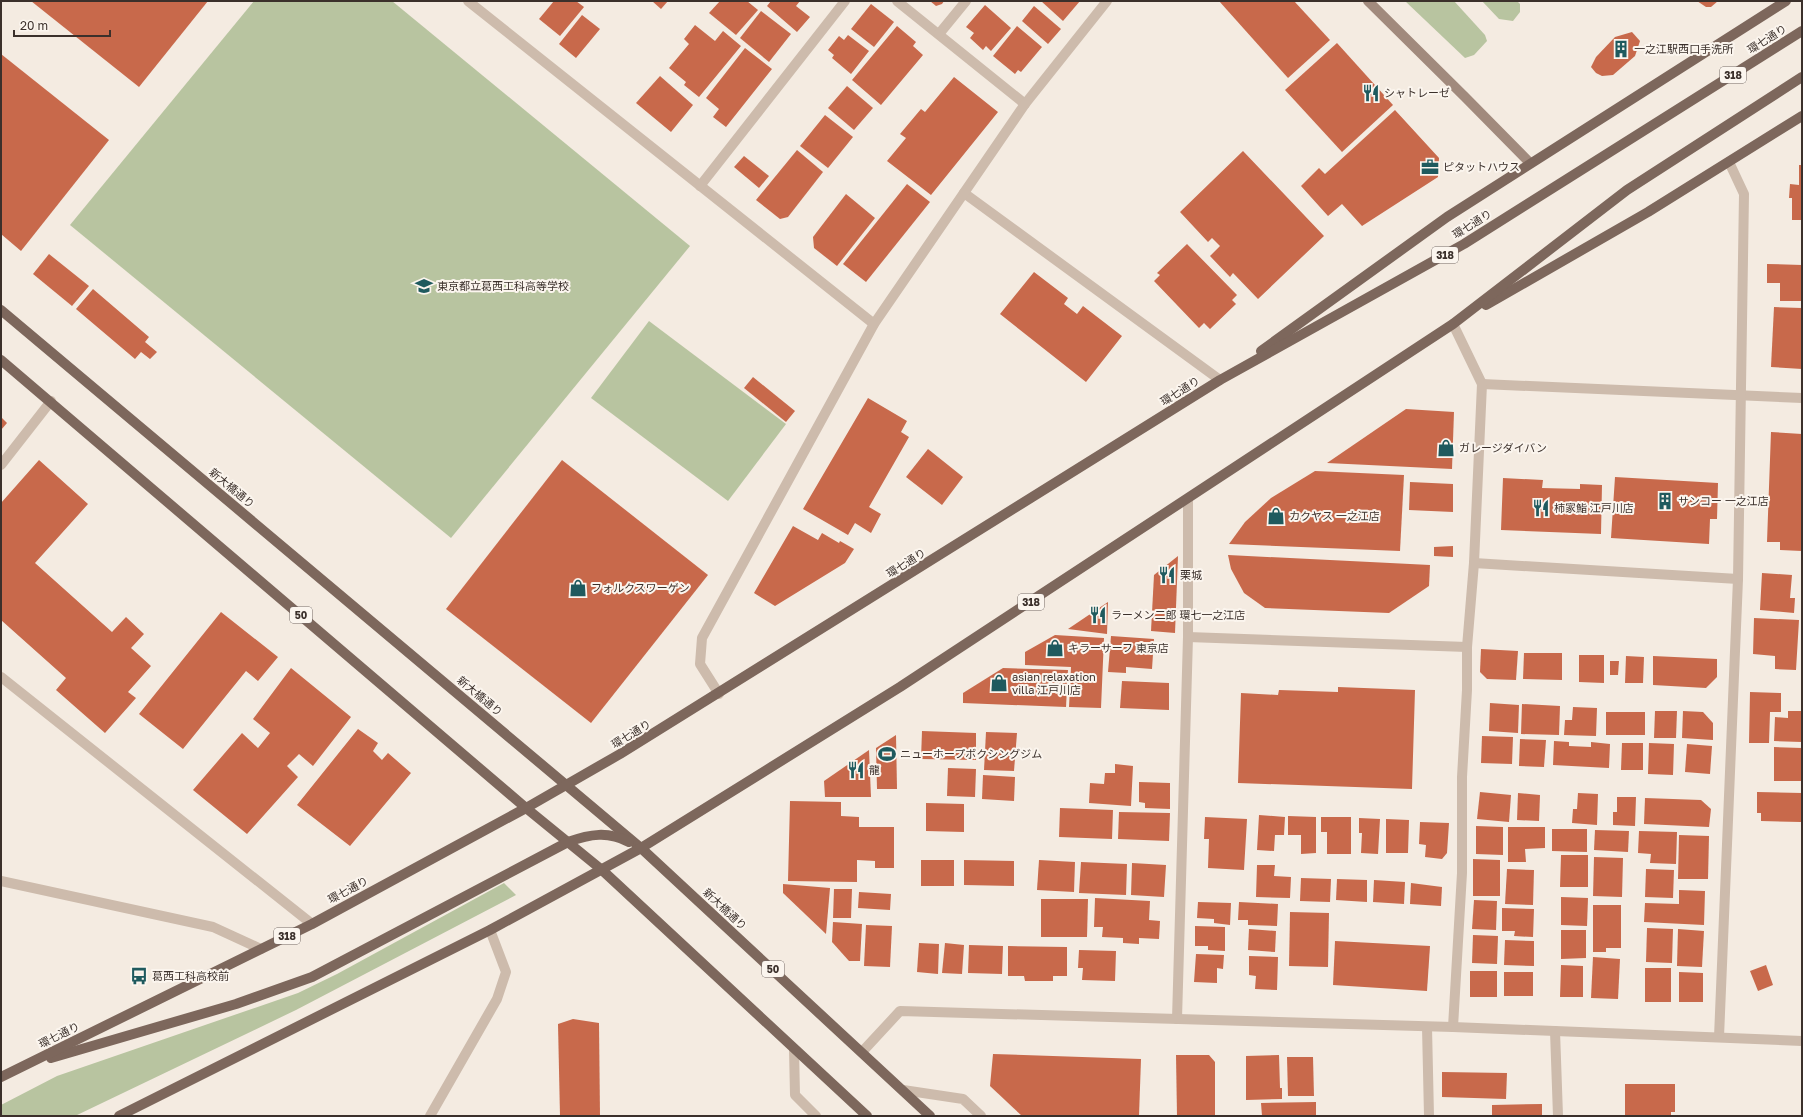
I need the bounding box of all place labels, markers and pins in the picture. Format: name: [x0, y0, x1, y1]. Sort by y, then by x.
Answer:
building icon: 一之江駅西口手洗所: [1611, 39, 1631, 59]
place label: 一之江駅西口手洗所: [1634, 42, 1734, 55]
restaurant icon: シャトレーゼ: [1361, 83, 1381, 103]
place label: シャトレーゼ: [1384, 86, 1450, 99]
office icon: ピタットハウス: [1420, 157, 1440, 177]
place label: ピタットハウス: [1443, 160, 1520, 173]
school or university icon: 東京都立葛西工科高等学校: [414, 276, 434, 296]
place label: 東京都立葛西工科高等学校: [437, 279, 569, 292]
shop icon: ガレージダイバン: [1436, 438, 1456, 458]
place label: ガレージダイバン: [1459, 441, 1547, 454]
building icon: サンコー 一之江店: [1655, 491, 1675, 511]
place label: サンコー 一之江店: [1678, 494, 1769, 507]
restaurant icon: 柿家鮨 江戸川店: [1531, 498, 1551, 518]
place label: 柿家鮨 江戸川店: [1554, 501, 1634, 514]
shop icon: カクヤス 一之江店: [1266, 506, 1286, 526]
place label: カクヤス 一之江店: [1289, 509, 1380, 522]
restaurant icon: 栗城: [1157, 565, 1177, 585]
place label: 栗城: [1180, 568, 1202, 581]
shop icon: フォルクスワーゲン: [568, 578, 588, 598]
place label: フォルクスワーゲン: [591, 581, 690, 594]
restaurant icon: ラーメン二郎 環七一之江店: [1088, 605, 1108, 625]
place label: ラーメン二郎 環七一之江店: [1111, 608, 1245, 621]
shop icon: キラーサーフ 東京店: [1045, 638, 1065, 658]
place label: キラーサーフ 東京店: [1068, 641, 1169, 654]
place label: asian relaxation villa 江戸川店: [1012, 670, 1096, 696]
shop icon: asian relaxation villa 江戸川店: [989, 673, 1009, 693]
sports icon: ニューホープボクシングジム: [877, 744, 897, 764]
place label: ニューホープボクシングジム: [900, 747, 1042, 760]
restaurant icon: 龍: [846, 760, 866, 780]
place label: 龍: [869, 763, 880, 776]
bus stop icon: 葛西工科高校前: [129, 966, 149, 986]
place label: 葛西工科高校前: [152, 969, 229, 982]

